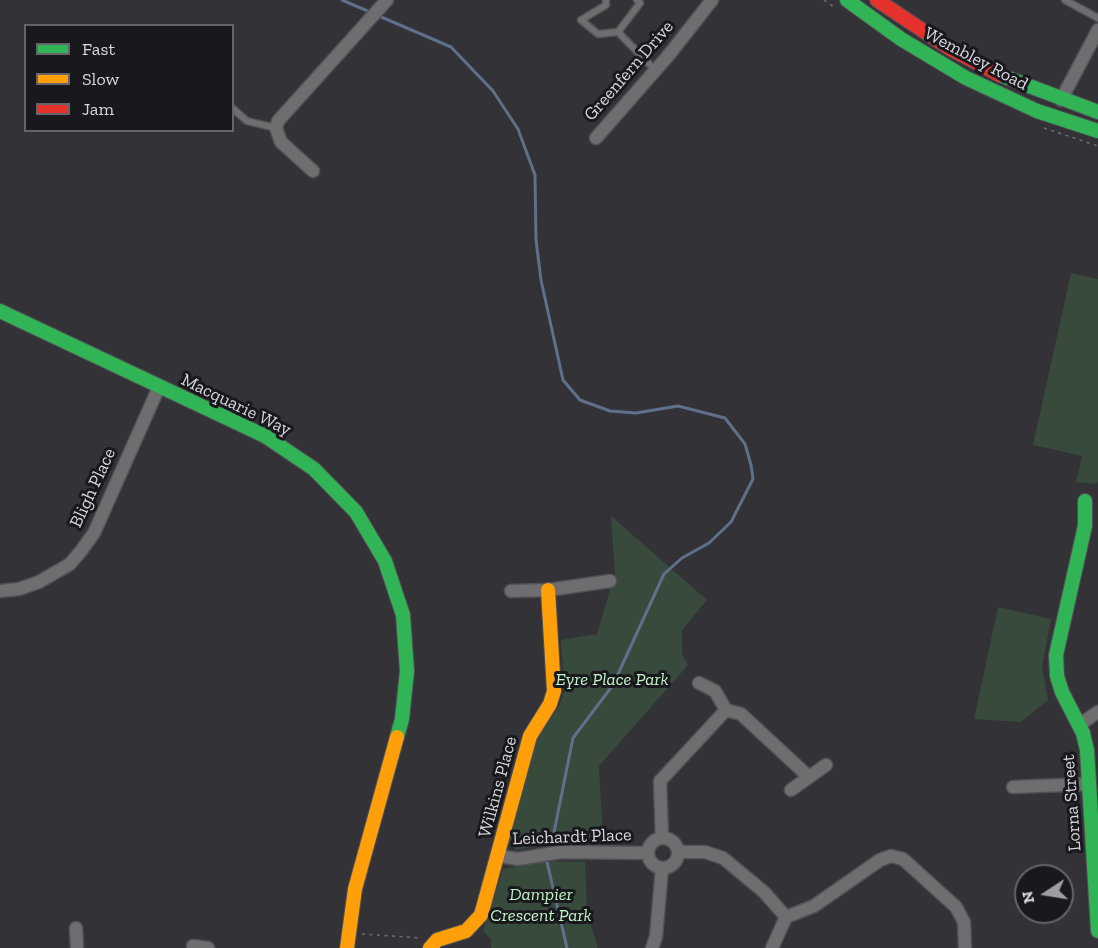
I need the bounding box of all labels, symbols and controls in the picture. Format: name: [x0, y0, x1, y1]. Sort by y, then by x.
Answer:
street label: Greenfern Drive: [580, 17, 678, 125]
street label: Wembley Road: [920, 23, 1032, 95]
legend: [24, 24, 234, 132]
text: Fast: [82, 38, 115, 60]
text: Slow: [82, 68, 119, 90]
text: Jam: [82, 98, 114, 120]
street label: Macquarie Way: [177, 369, 295, 441]
street label: Bligh Place: [65, 445, 121, 531]
park label: Eyre Place Park: [555, 669, 669, 691]
street label: Wilkins Place: [474, 734, 522, 840]
street label: Lorna Street: [1058, 754, 1086, 852]
street label: Leichardt Place: [512, 824, 632, 850]
north arrow: [1014, 864, 1074, 924]
park label: Dampier Crescent Park: [490, 884, 592, 926]
text: N: [1017, 890, 1038, 905]

